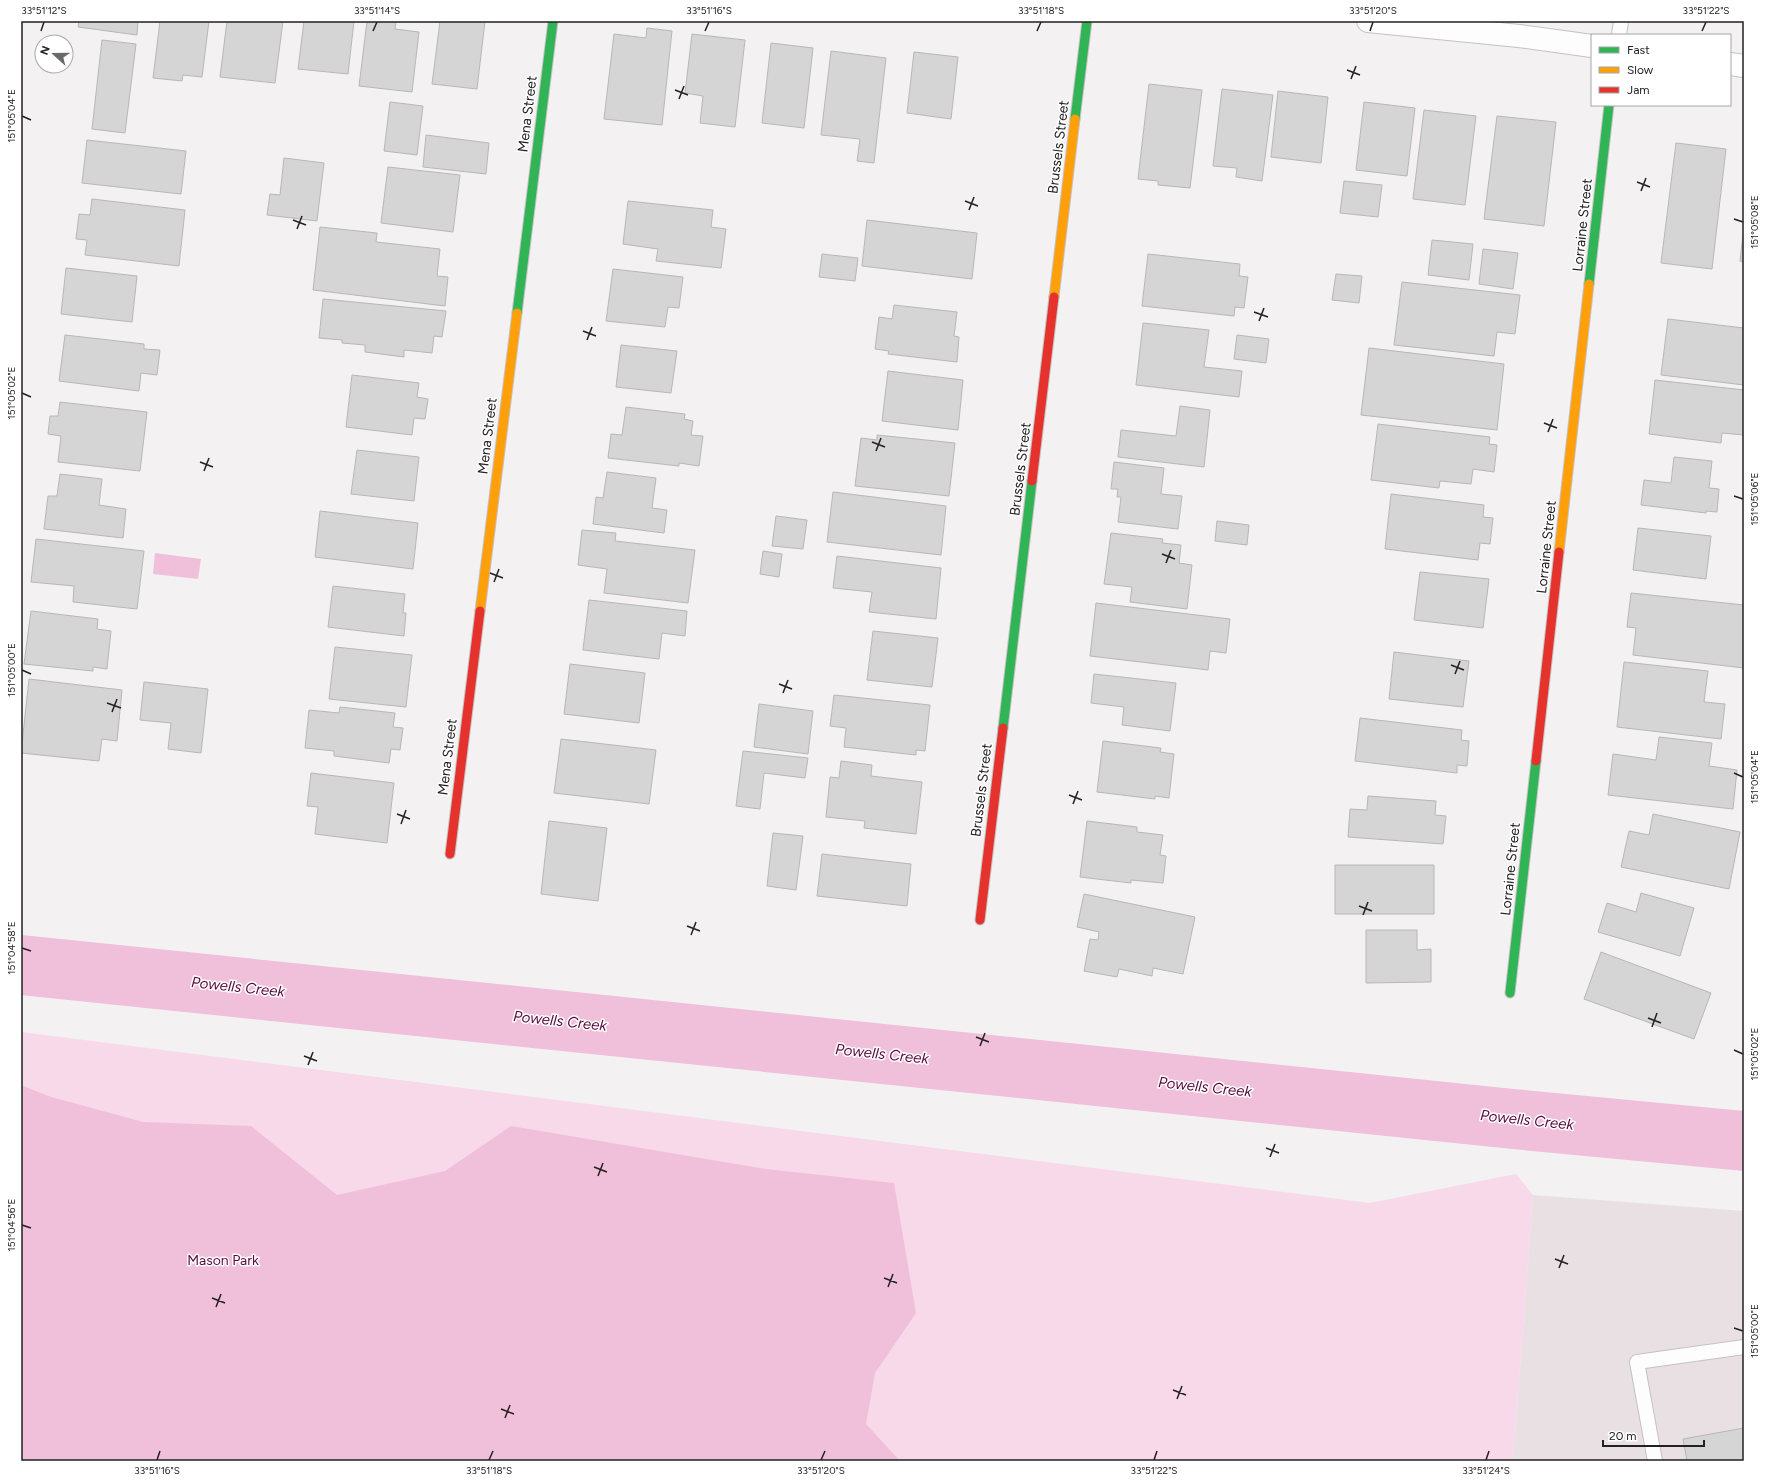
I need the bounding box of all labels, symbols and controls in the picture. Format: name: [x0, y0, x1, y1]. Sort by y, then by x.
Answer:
text: 33°51'12"S: [21, 4, 67, 17]
text: 33°51'14"S: [354, 4, 400, 17]
text: 33°51'16"S: [686, 4, 732, 17]
text: 33°51'18"S: [1018, 4, 1064, 17]
text: 33°51'20"S: [1349, 4, 1397, 17]
text: 33°51'22"S: [1683, 4, 1729, 17]
north arrow: [34, 34, 74, 74]
legend: [1591, 34, 1731, 106]
text: Fast: [1627, 43, 1650, 57]
text: N: [38, 44, 53, 57]
text: Slow: [1627, 63, 1654, 77]
street label: Mena Street: [514, 75, 541, 153]
text: Jam: [1627, 83, 1650, 97]
text: 151°05'04"E: [5, 89, 18, 143]
street label: Brussels Street: [1044, 99, 1073, 195]
street label: Lorraine Street: [1569, 178, 1596, 272]
text: 151°05'08"E: [1748, 195, 1761, 249]
text: 151°05'02"E: [5, 366, 18, 419]
street label: Mena Street: [474, 397, 501, 475]
street label: Brussels Street: [1006, 421, 1035, 517]
text: 151°05'06"E: [1748, 472, 1761, 526]
street label: Lorraine Street: [1533, 500, 1560, 594]
text: 151°05'00"E: [5, 643, 18, 697]
street label: Mena Street: [434, 718, 461, 796]
street label: Brussels Street: [967, 742, 996, 838]
text: 151°05'04"E: [1748, 750, 1761, 804]
street label: Lorraine Street: [1497, 822, 1524, 916]
text: 151°04'58"E: [5, 921, 18, 975]
water label: Powells Creek: [190, 973, 286, 1001]
water label: Powells Creek: [512, 1007, 608, 1035]
text: 151°05'02"E: [1748, 1027, 1761, 1080]
water label: Powells Creek: [834, 1040, 930, 1068]
water label: Powells Creek: [1157, 1073, 1253, 1101]
water label: Powells Creek: [1479, 1106, 1575, 1134]
text: 151°04'56"E: [5, 1198, 18, 1251]
park label: Mason Park: [187, 1252, 259, 1269]
text: 151°05'00"E: [1748, 1304, 1761, 1358]
scale bar: [1603, 1422, 1704, 1448]
text: 20 m: [1609, 1429, 1637, 1443]
text: 33°51'16"S: [134, 1464, 180, 1477]
text: 33°51'18"S: [466, 1464, 512, 1477]
text: 33°51'20"S: [797, 1464, 845, 1477]
text: 33°51'22"S: [1131, 1464, 1177, 1477]
text: 33°51'24"S: [1462, 1464, 1510, 1477]

